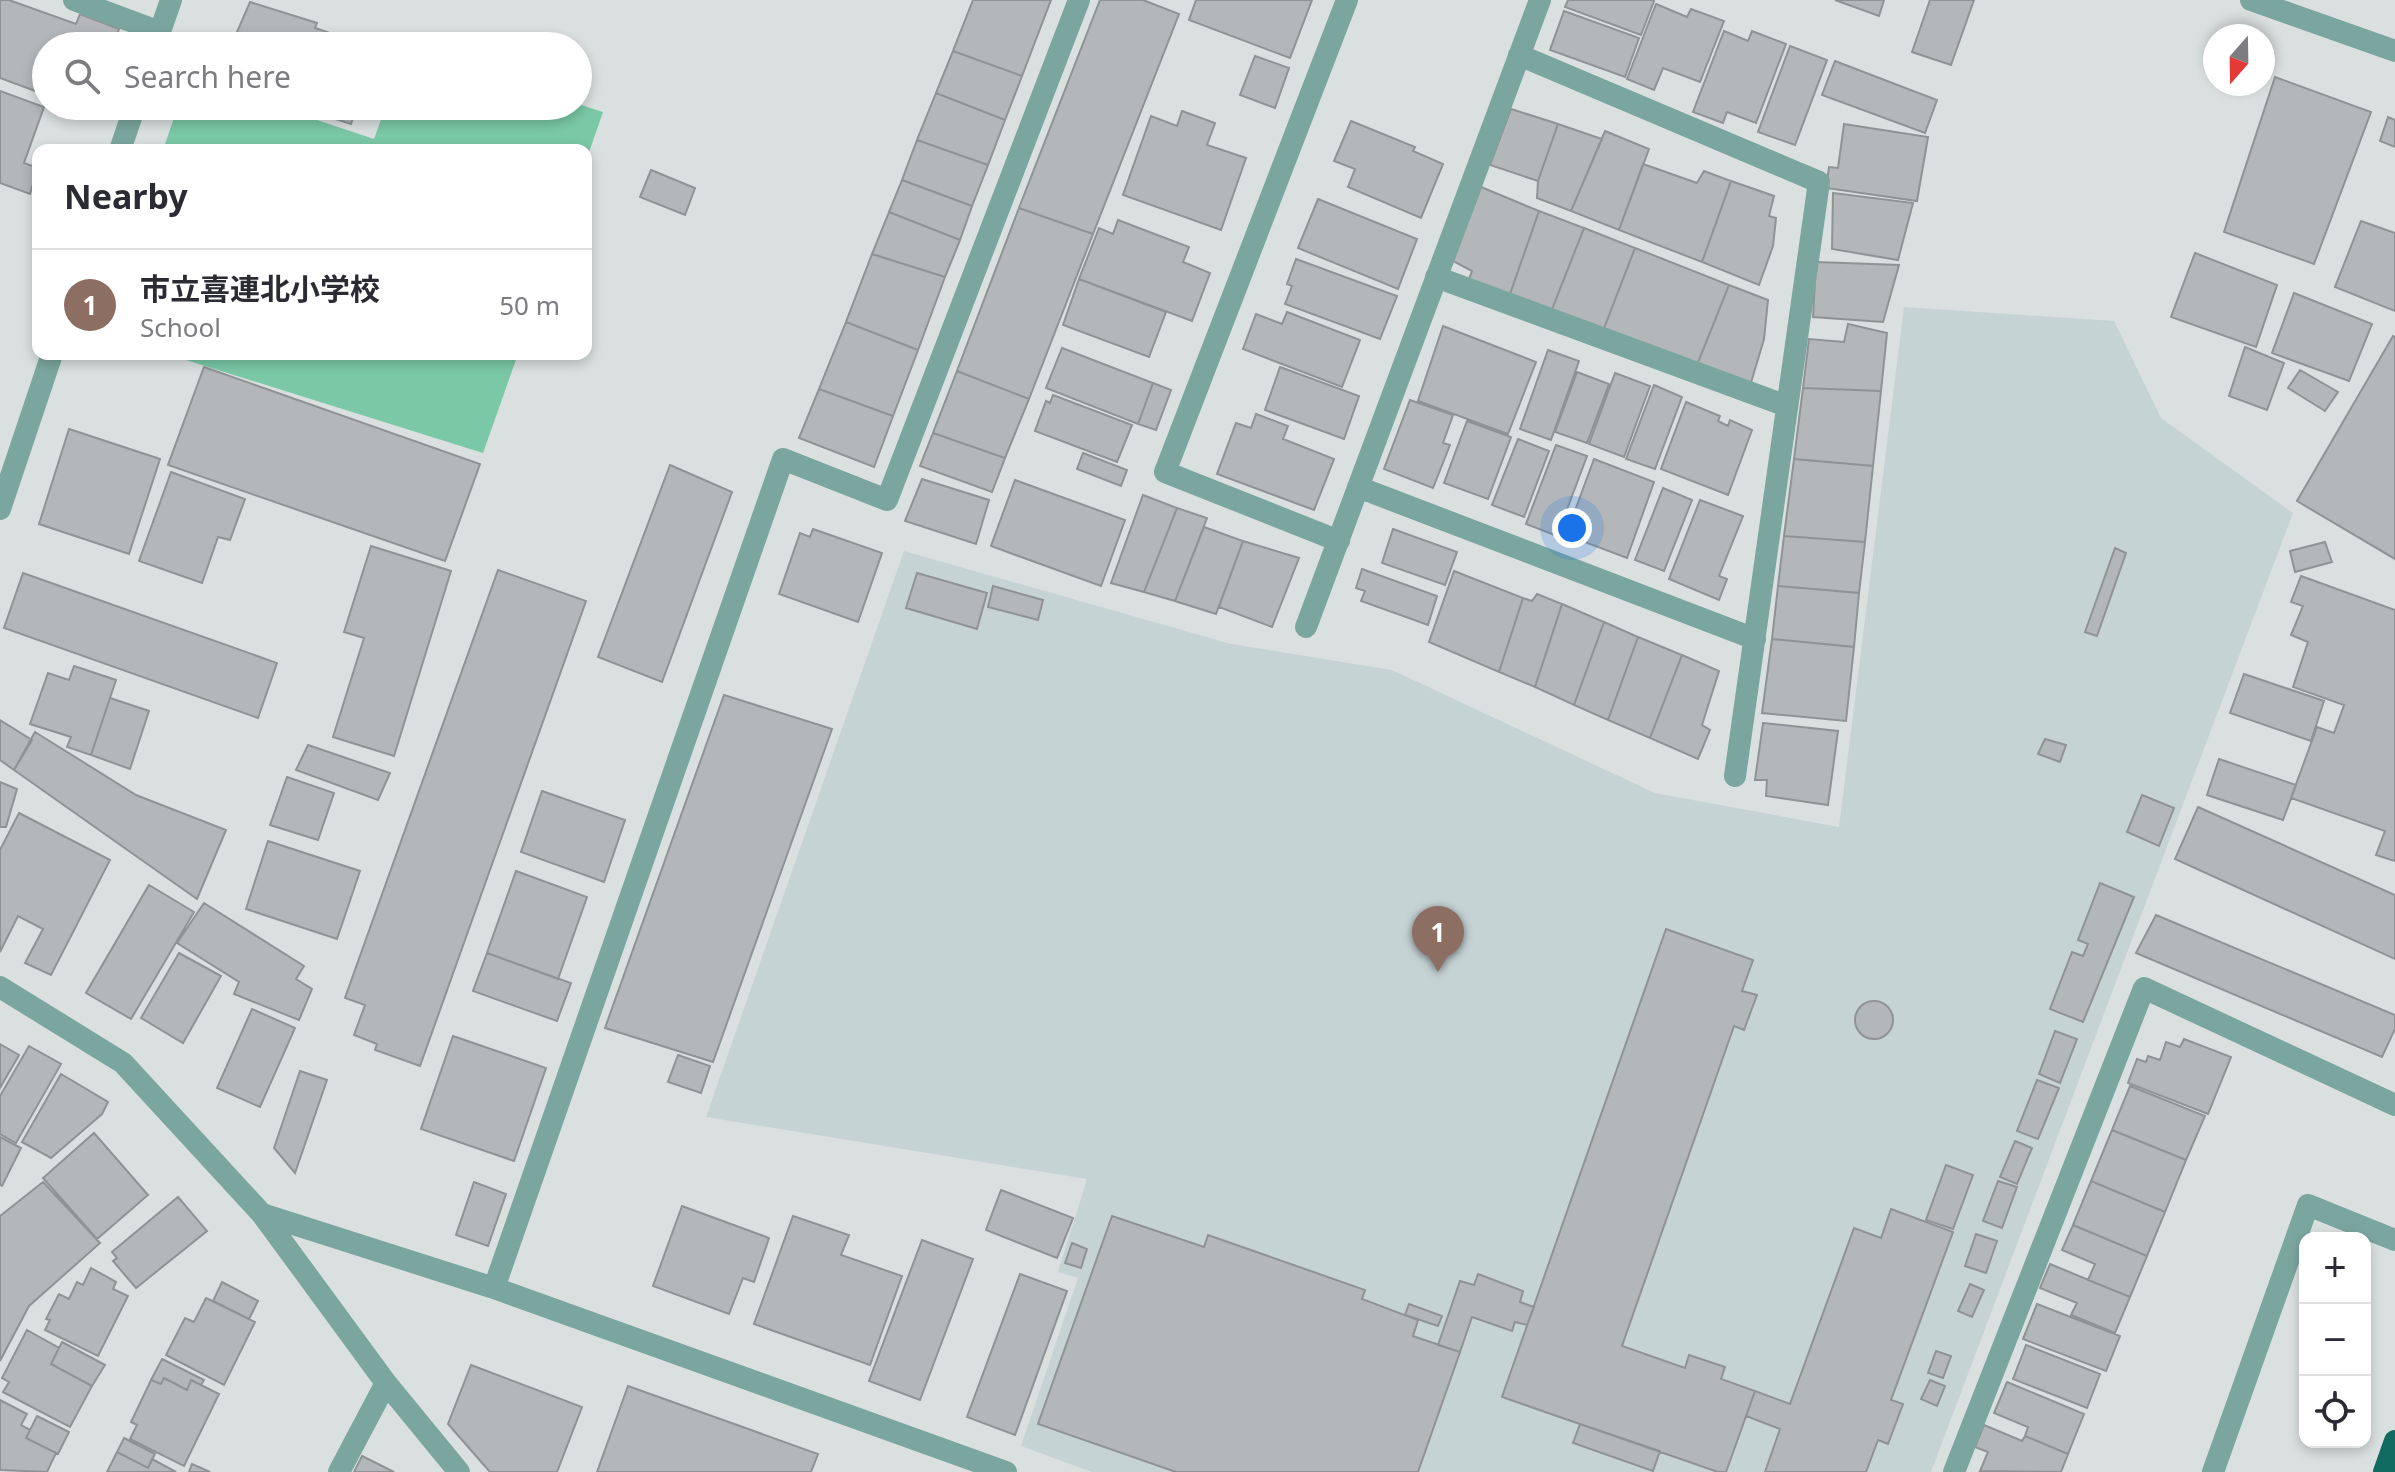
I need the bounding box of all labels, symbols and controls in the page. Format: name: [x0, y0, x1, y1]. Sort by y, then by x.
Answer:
north arrow: [2203, 24, 2275, 96]
search box: [32, 32, 592, 120]
icon: search: [60, 54, 104, 98]
text: Search here: [124, 56, 291, 97]
text: Nearby: [64, 173, 188, 219]
text: 市立喜連北小学校: [140, 268, 380, 309]
text: 1: [83, 287, 97, 323]
text: 50 m: [499, 287, 560, 323]
text: School: [140, 309, 221, 345]
your location: [1552, 508, 1592, 548]
pin: 1: [1412, 906, 1464, 972]
map controls: [2299, 1232, 2371, 1448]
button: +: [2299, 1232, 2371, 1304]
button: −: [2299, 1304, 2371, 1376]
button: locate: [2299, 1376, 2371, 1448]

